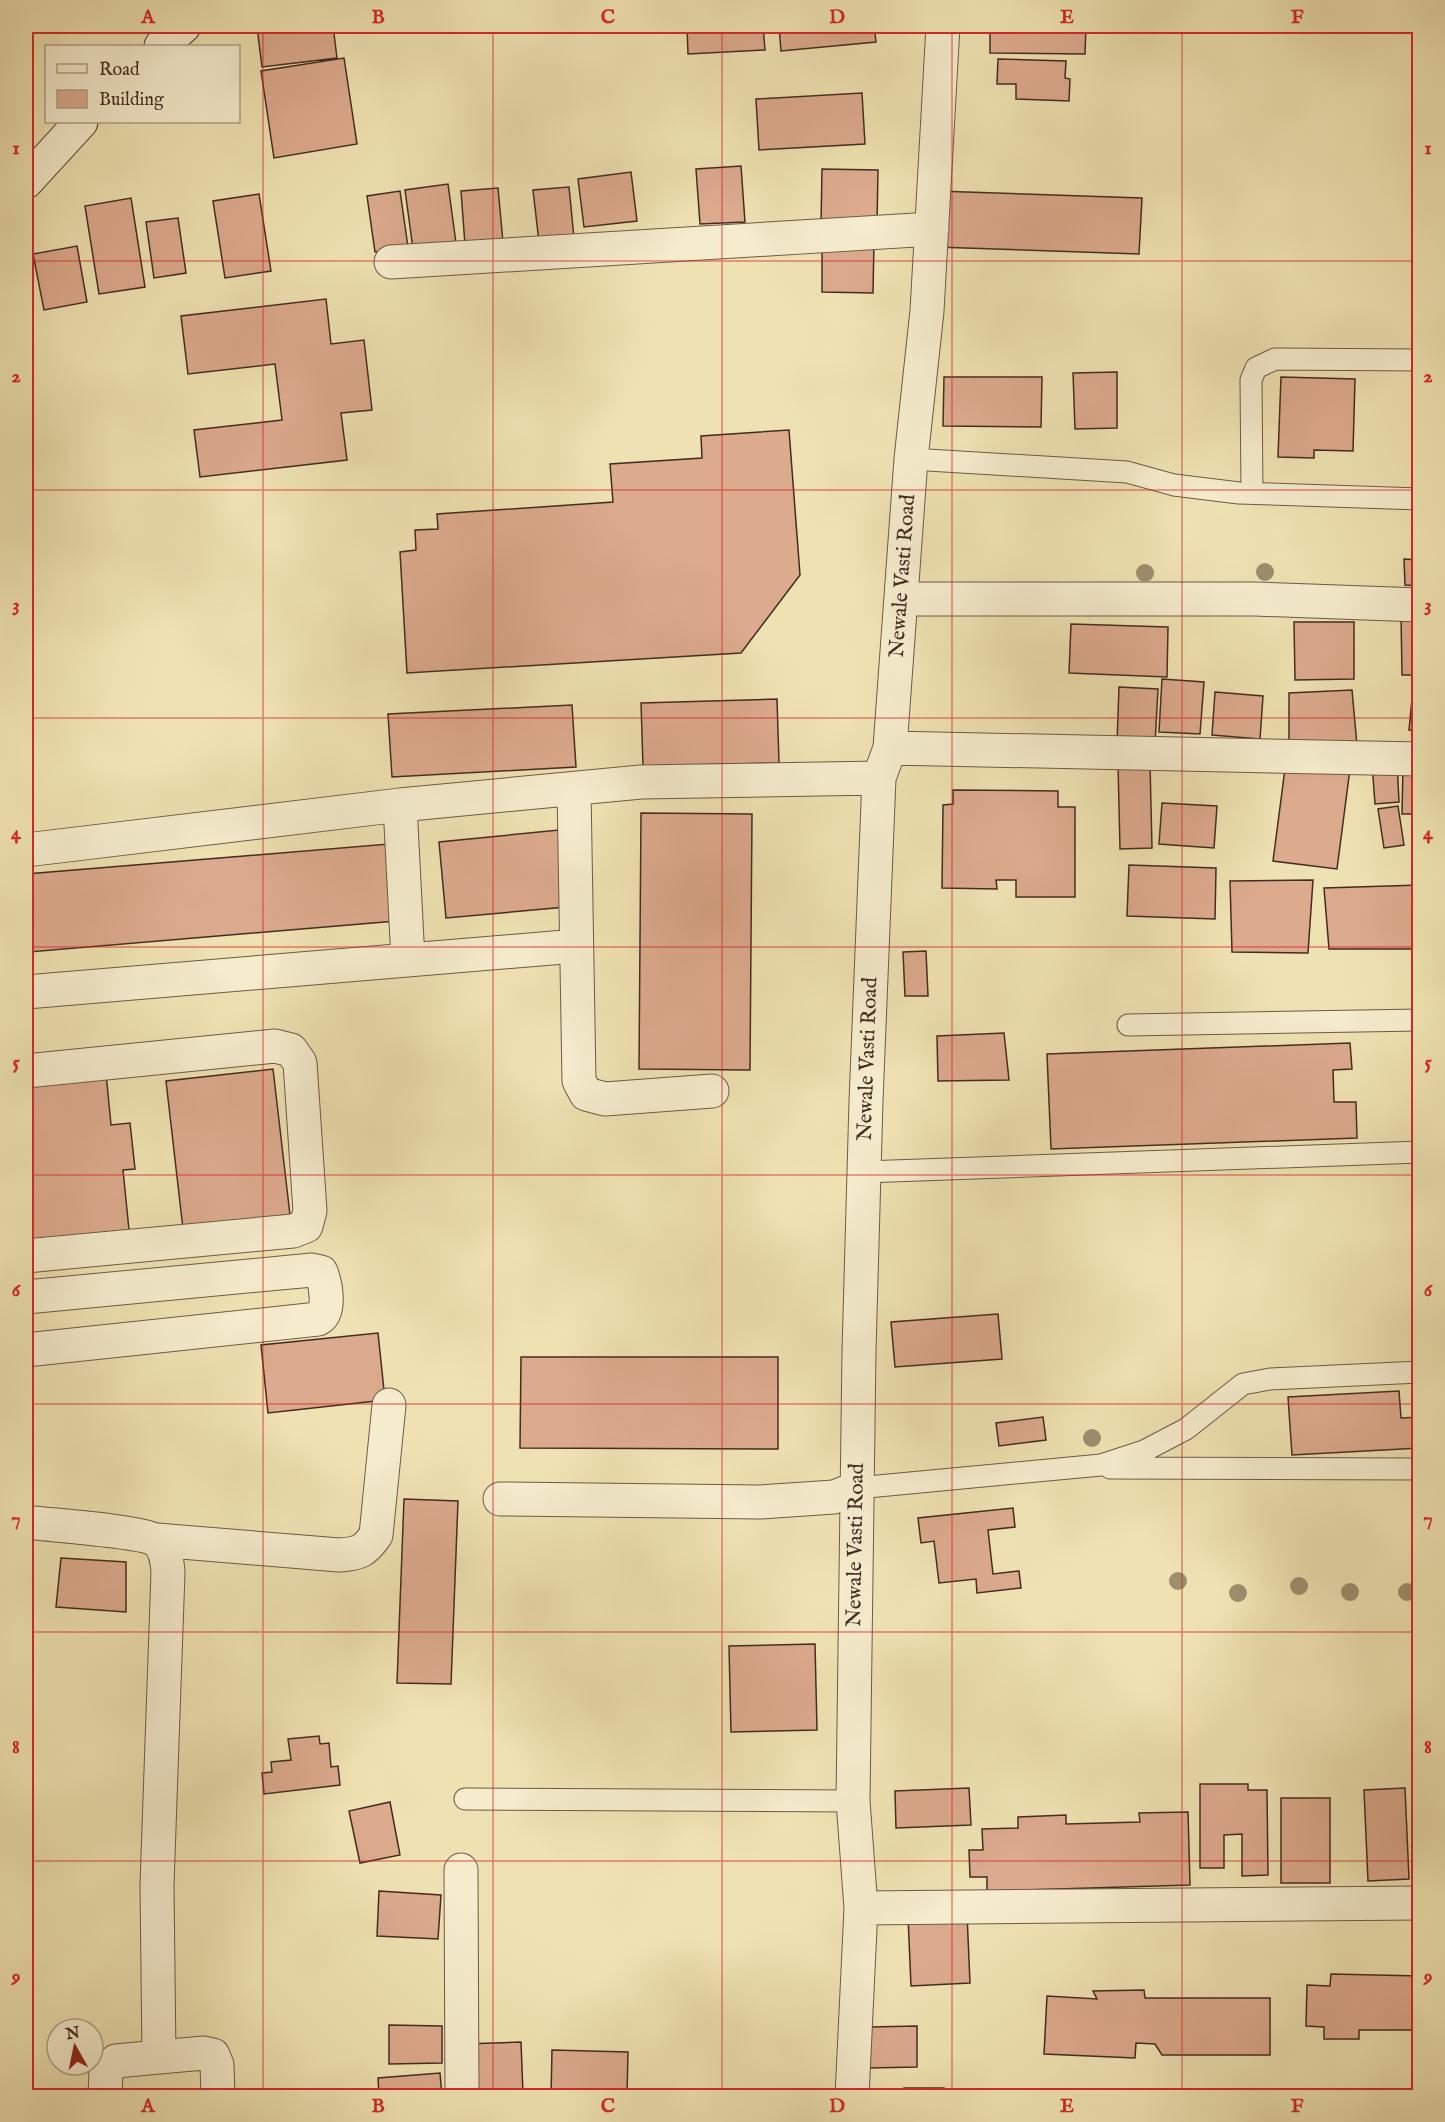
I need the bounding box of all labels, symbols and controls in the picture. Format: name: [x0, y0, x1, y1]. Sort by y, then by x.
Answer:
text: A: [140, 5, 156, 30]
text: B: [371, 5, 385, 30]
text: C: [601, 5, 615, 30]
text: D: [829, 5, 845, 30]
text: E: [1060, 5, 1074, 30]
text: F: [1291, 5, 1304, 30]
legend: [45, 45, 240, 123]
text: Road: [99, 59, 140, 82]
text: Building: [99, 89, 164, 112]
text: 1: [12, 136, 20, 161]
text: 1: [1424, 136, 1432, 161]
text: 2: [11, 364, 21, 389]
text: 2: [1423, 364, 1433, 389]
street label: Newale Vasti Road: [884, 493, 922, 659]
text: 3: [12, 593, 20, 618]
text: 3: [1424, 593, 1432, 618]
text: 4: [11, 821, 22, 846]
text: 4: [1423, 821, 1434, 846]
street label: Newale Vasti Road: [852, 976, 884, 1141]
text: 5: [12, 1050, 20, 1075]
text: 5: [1424, 1050, 1432, 1075]
text: 6: [12, 1278, 22, 1303]
text: 6: [1424, 1278, 1434, 1303]
street label: Newale Vasti Road: [841, 1462, 871, 1627]
text: 7: [11, 1507, 21, 1532]
text: 7: [1423, 1507, 1433, 1532]
text: 8: [12, 1735, 20, 1760]
text: 8: [1424, 1735, 1432, 1760]
text: 9: [11, 1964, 21, 1989]
text: 9: [1423, 1964, 1433, 1989]
north arrow: [45, 2017, 105, 2077]
text: N: [64, 2023, 82, 2045]
text: A: [140, 2094, 156, 2119]
text: B: [371, 2094, 385, 2119]
text: C: [601, 2094, 615, 2119]
text: D: [829, 2094, 845, 2119]
text: E: [1060, 2094, 1074, 2119]
text: F: [1291, 2094, 1304, 2119]

